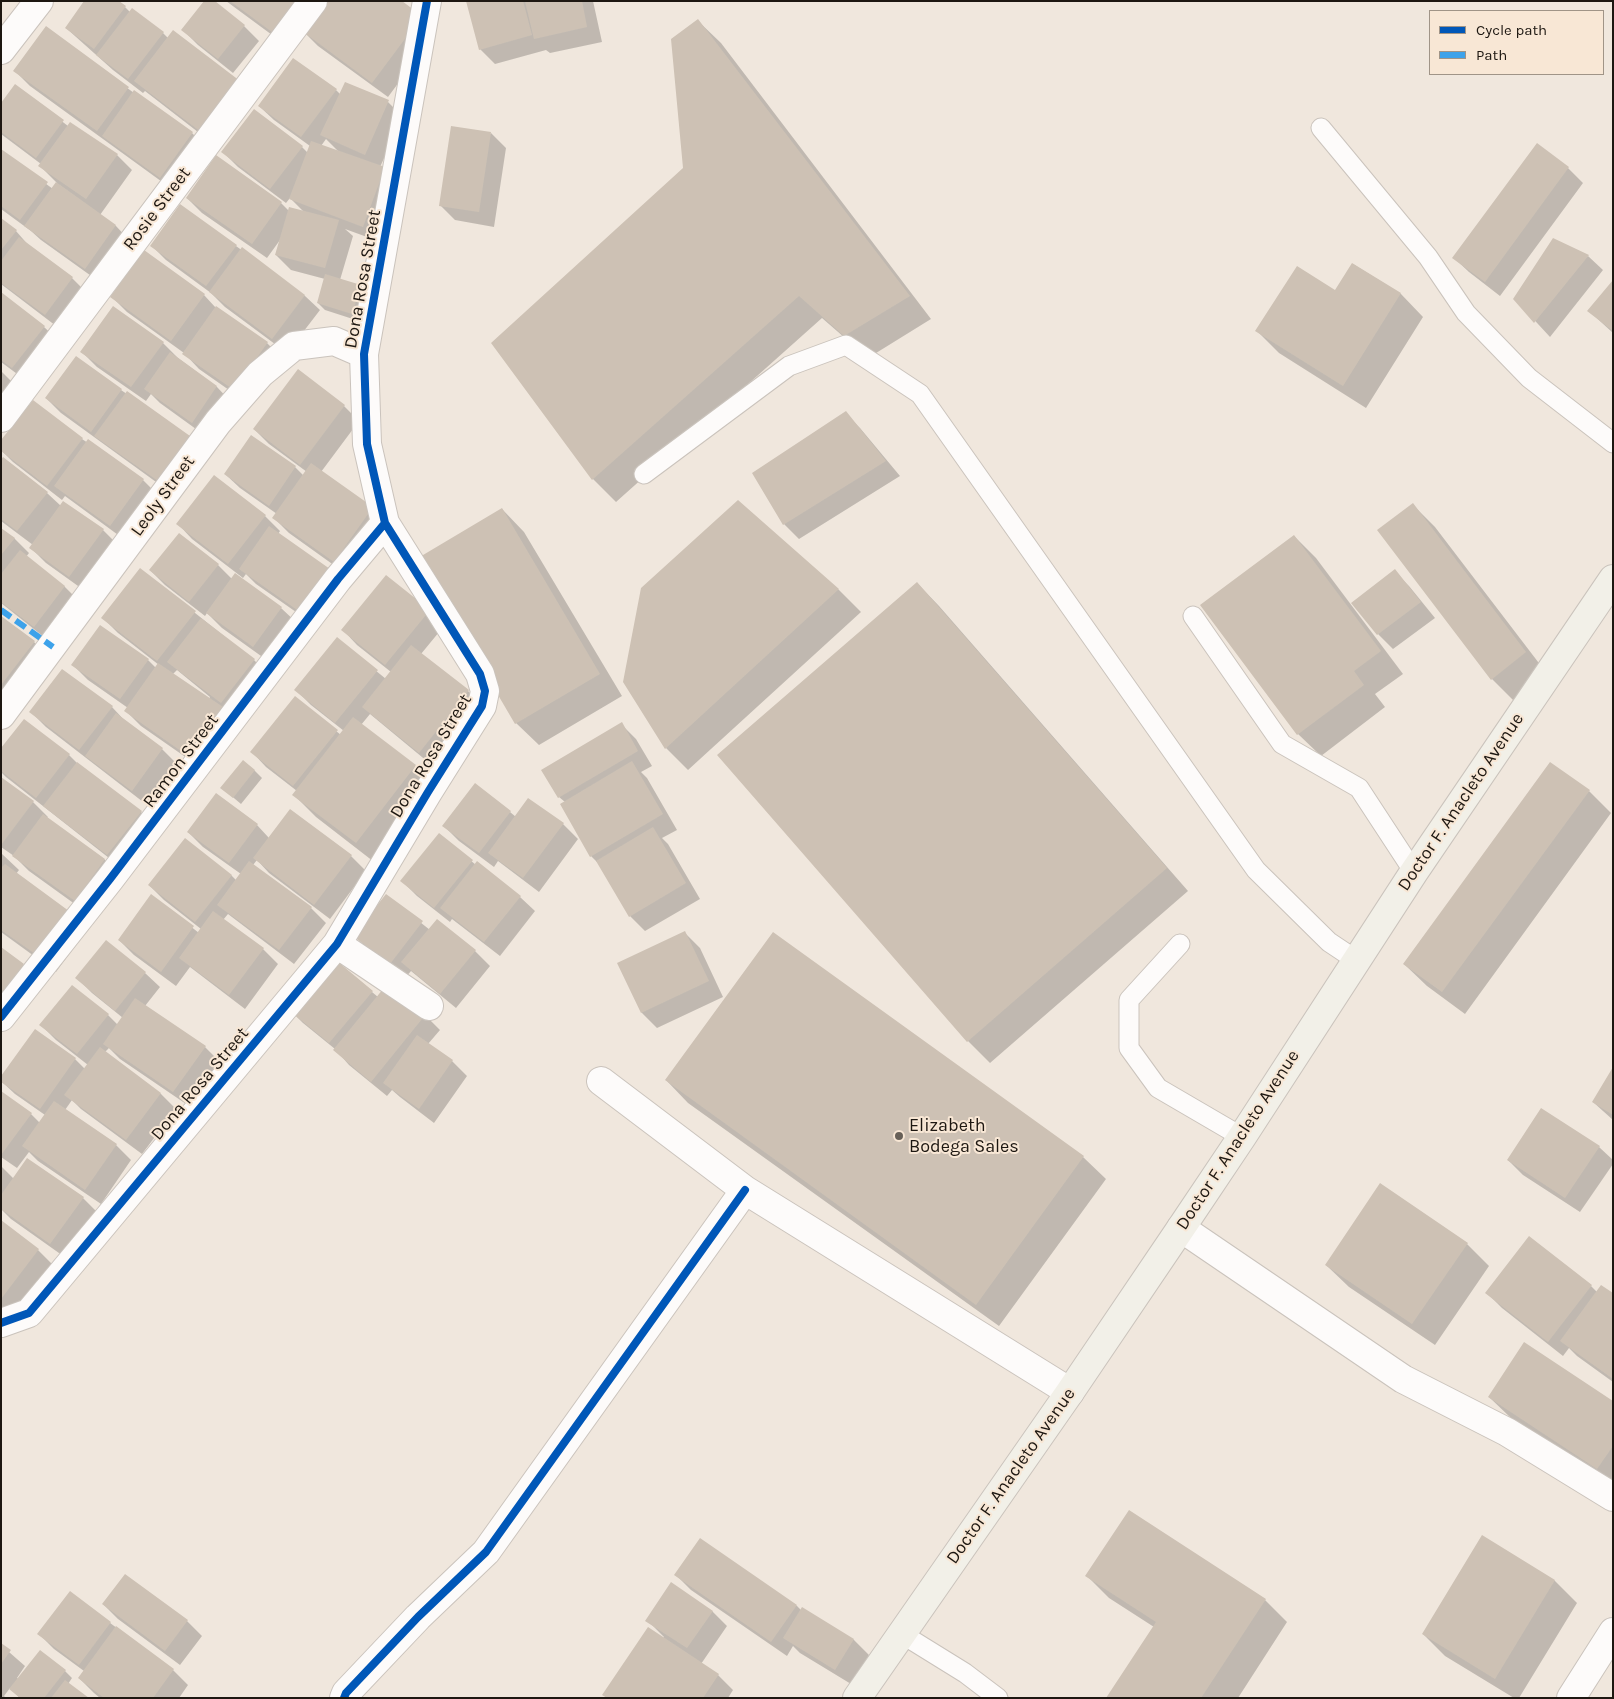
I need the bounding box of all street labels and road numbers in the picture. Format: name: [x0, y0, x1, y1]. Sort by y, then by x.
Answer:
street label: Rosie Street: [119, 163, 195, 255]
street label: Dona Rosa Street: [340, 208, 386, 350]
street label: Leoly Street: [126, 451, 200, 541]
street label: Dona Rosa Street: [386, 690, 476, 822]
street label: Doctor F. Anacleto Avenue: [1393, 709, 1529, 895]
street label: Ramon Street: [139, 710, 223, 812]
street label: Dona Rosa Street: [147, 1023, 253, 1145]
street label: Doctor F. Anacleto Avenue: [1172, 1046, 1304, 1234]
street label: Doctor F. Anacleto Avenue: [942, 1384, 1080, 1568]

